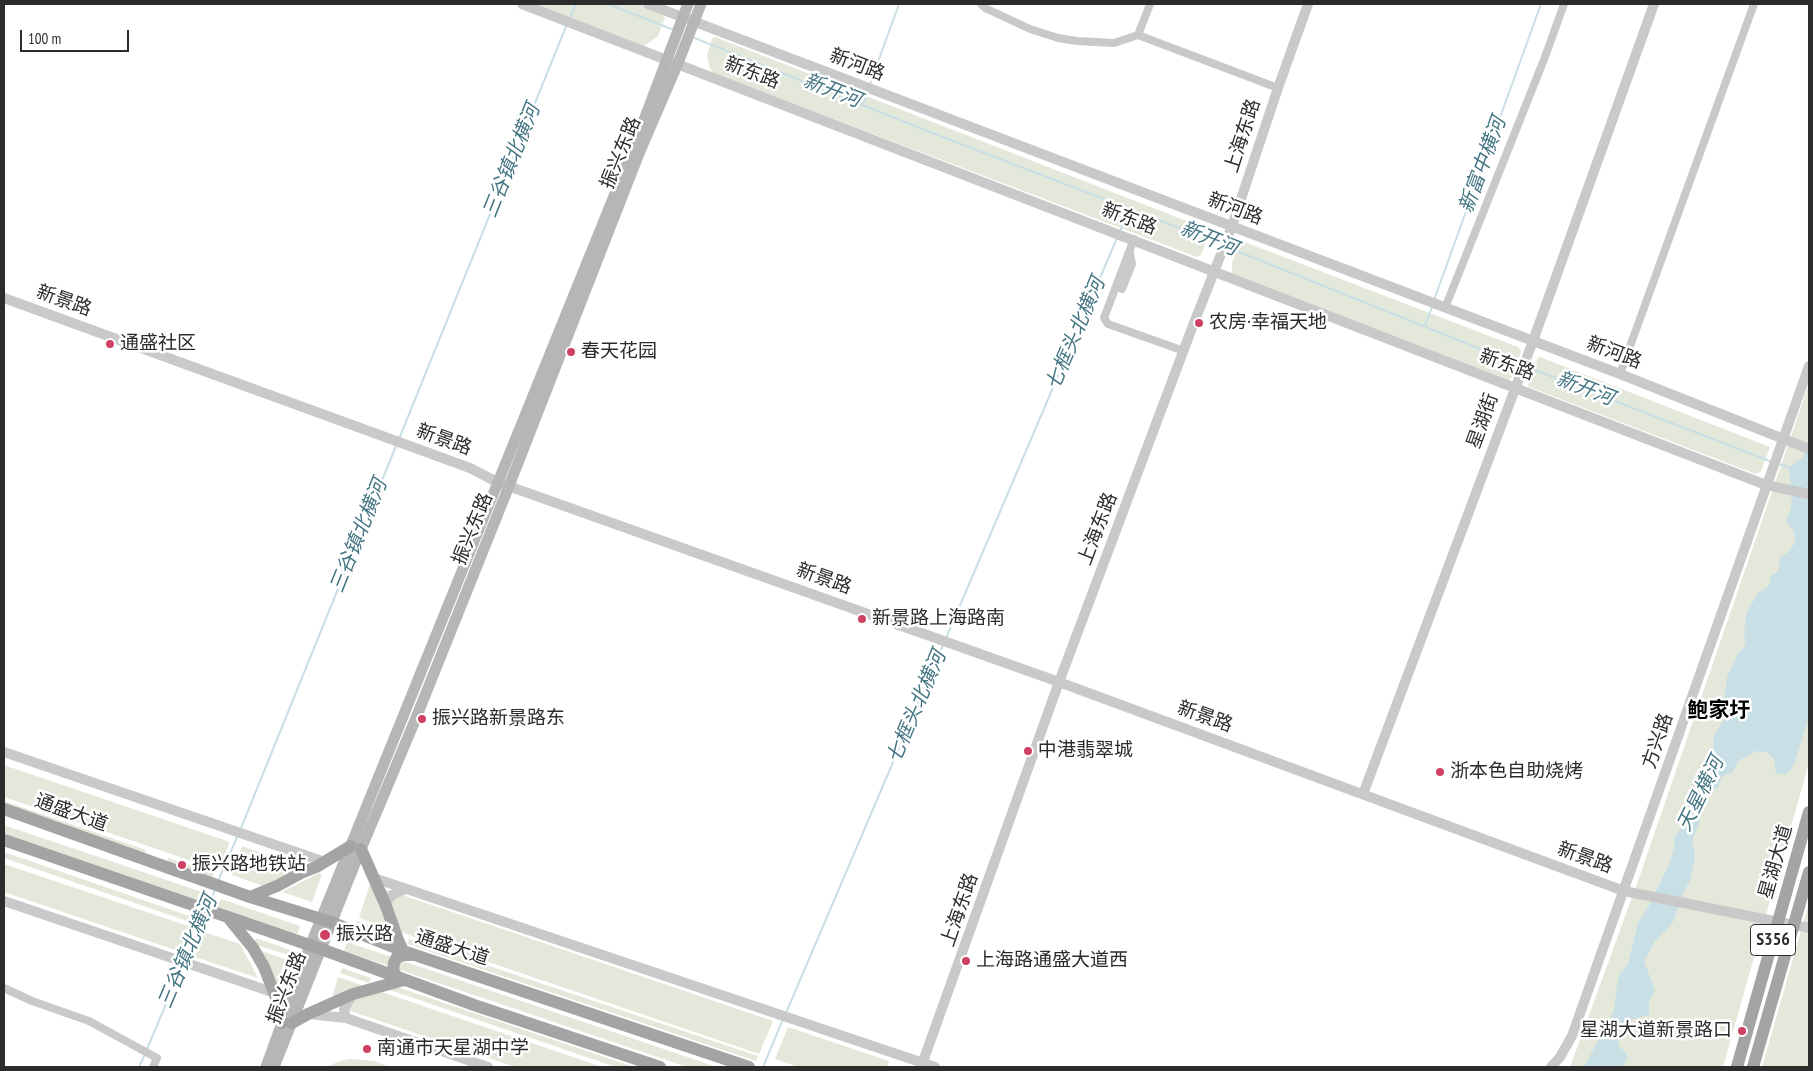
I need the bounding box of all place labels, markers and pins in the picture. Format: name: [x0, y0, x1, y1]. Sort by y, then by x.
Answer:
place label: 农房·幸福天地: [1209, 312, 1327, 334]
marker: 农房·幸福天地: [1193, 317, 1205, 329]
place label: 通盛社区: [120, 333, 196, 355]
marker: 通盛社区: [104, 338, 116, 350]
place label: 春天花园: [581, 341, 657, 363]
marker: 春天花园: [565, 346, 577, 358]
place label: 新景路上海路南: [872, 608, 1005, 630]
marker: 新景路上海路南: [856, 613, 868, 625]
place label: 振兴路新景路东: [432, 708, 565, 730]
marker: 振兴路新景路东: [416, 713, 428, 725]
place label: 中港翡翠城: [1038, 740, 1133, 762]
marker: 中港翡翠城: [1022, 745, 1034, 757]
place label: 浙本色自助烧烤: [1450, 761, 1583, 783]
marker: 浙本色自助烧烤: [1434, 766, 1446, 778]
place label: 振兴路地铁站: [192, 854, 306, 876]
marker: 振兴路地铁站: [176, 859, 188, 871]
place label: 振兴路: [336, 924, 393, 946]
marker: 振兴路: [318, 928, 332, 942]
place label: 上海路通盛大道西: [976, 950, 1128, 972]
marker: 上海路通盛大道西: [960, 955, 972, 967]
place label: 星湖大道新景路口: [1580, 1020, 1732, 1042]
marker: 星湖大道新景路口: [1736, 1025, 1748, 1037]
place label: 南通市天星湖中学: [377, 1038, 529, 1060]
marker: 南通市天星湖中学: [361, 1043, 373, 1055]

